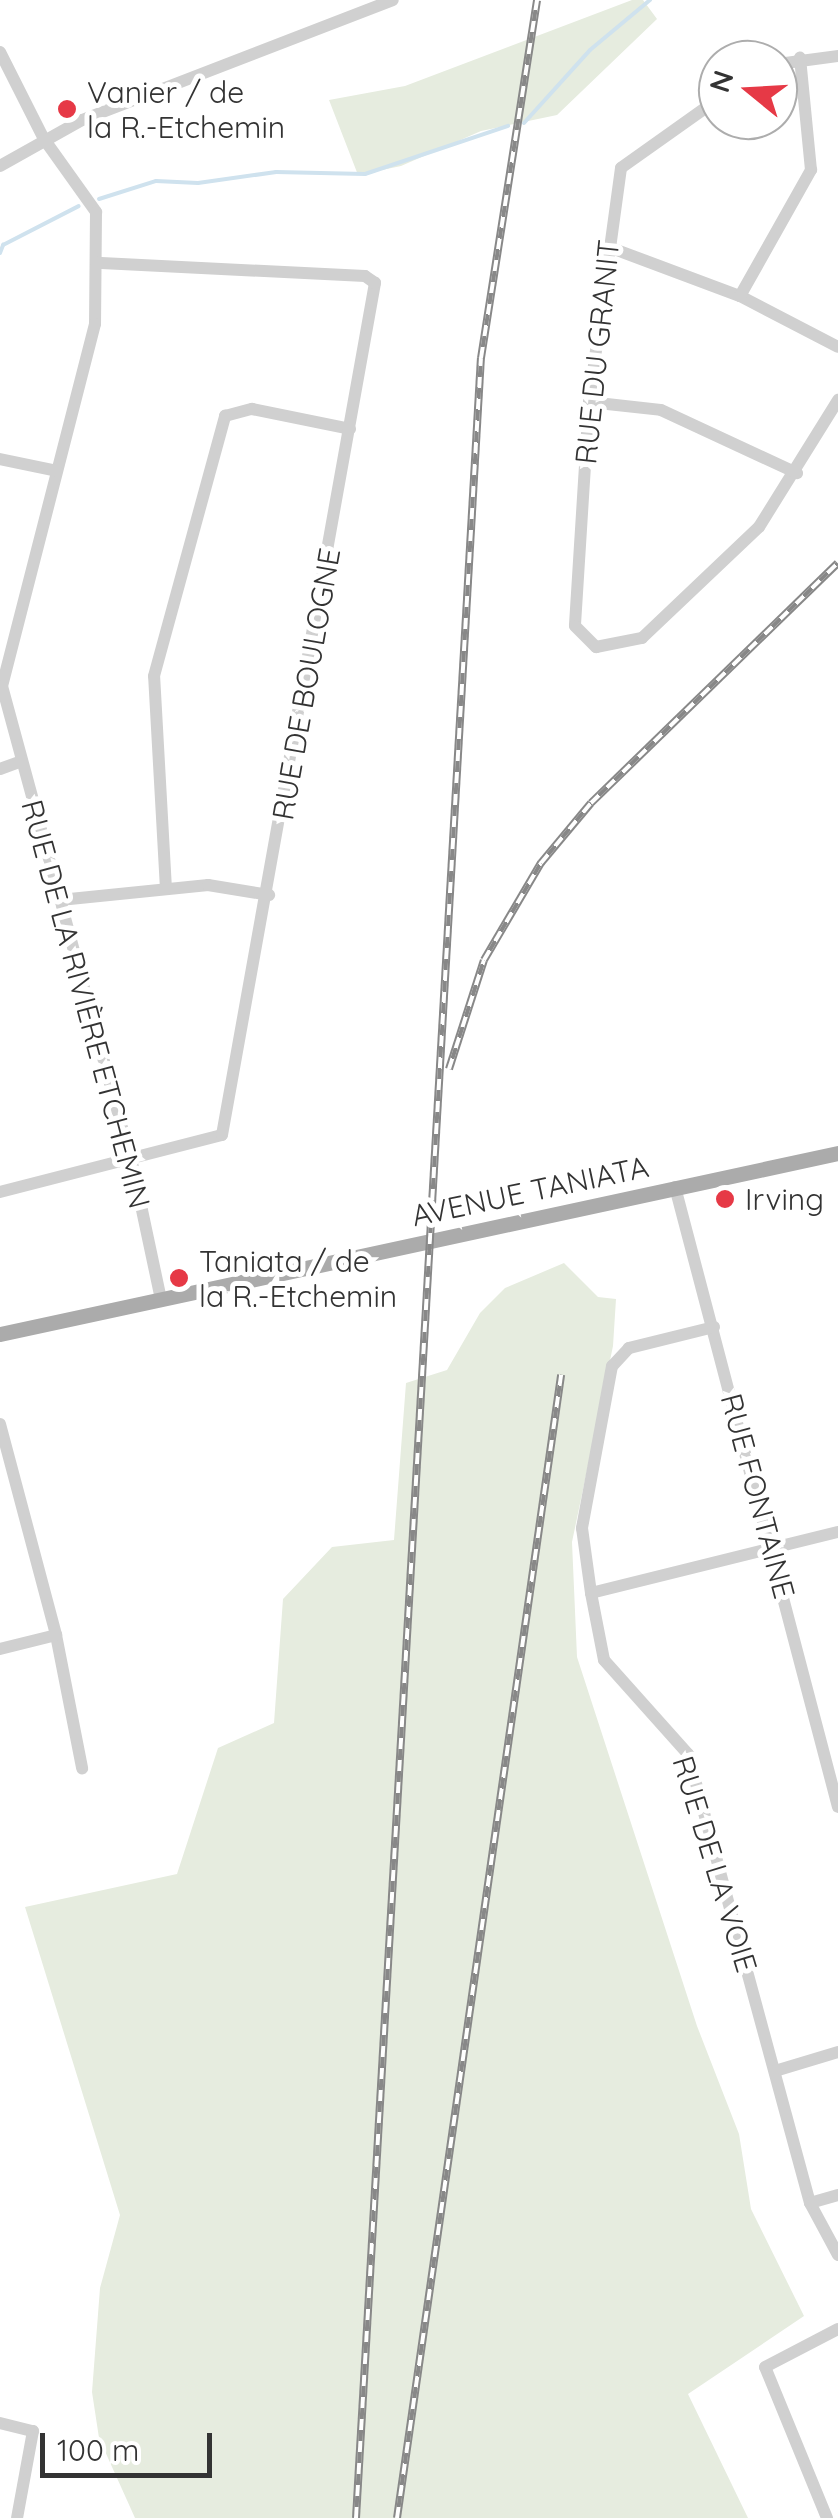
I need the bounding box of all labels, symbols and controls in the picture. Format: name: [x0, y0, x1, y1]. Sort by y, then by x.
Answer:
north arrow: [698, 40, 798, 140]
text: N: [701, 66, 741, 96]
place label: Vanier / de la R.-Etchemin: [87, 74, 285, 144]
marker: Vanier / de la R.-Etchemin: [56, 98, 78, 120]
street label: RUE DU GRANIT: [567, 238, 627, 466]
street label: RUE DE BOULOGNE: [264, 545, 348, 823]
street label: RUE DE LA RIVIÈRE ETCHEMIN: [14, 796, 158, 1212]
street label: AVENUE TANIATA: [408, 1148, 652, 1234]
place label: Irving: [745, 1181, 824, 1217]
marker: Irving: [714, 1188, 736, 1210]
place label: Taniata / de la R.-Etchemin: [199, 1243, 397, 1314]
marker: Taniata / de la R.-Etchemin: [168, 1267, 190, 1289]
street label: RUE FONTAINE: [713, 1390, 803, 1602]
street label: RUE DE LA VOIE: [665, 1752, 765, 1976]
scale bar: [45, 2413, 218, 2475]
text: 100 m: [57, 2431, 139, 2469]

